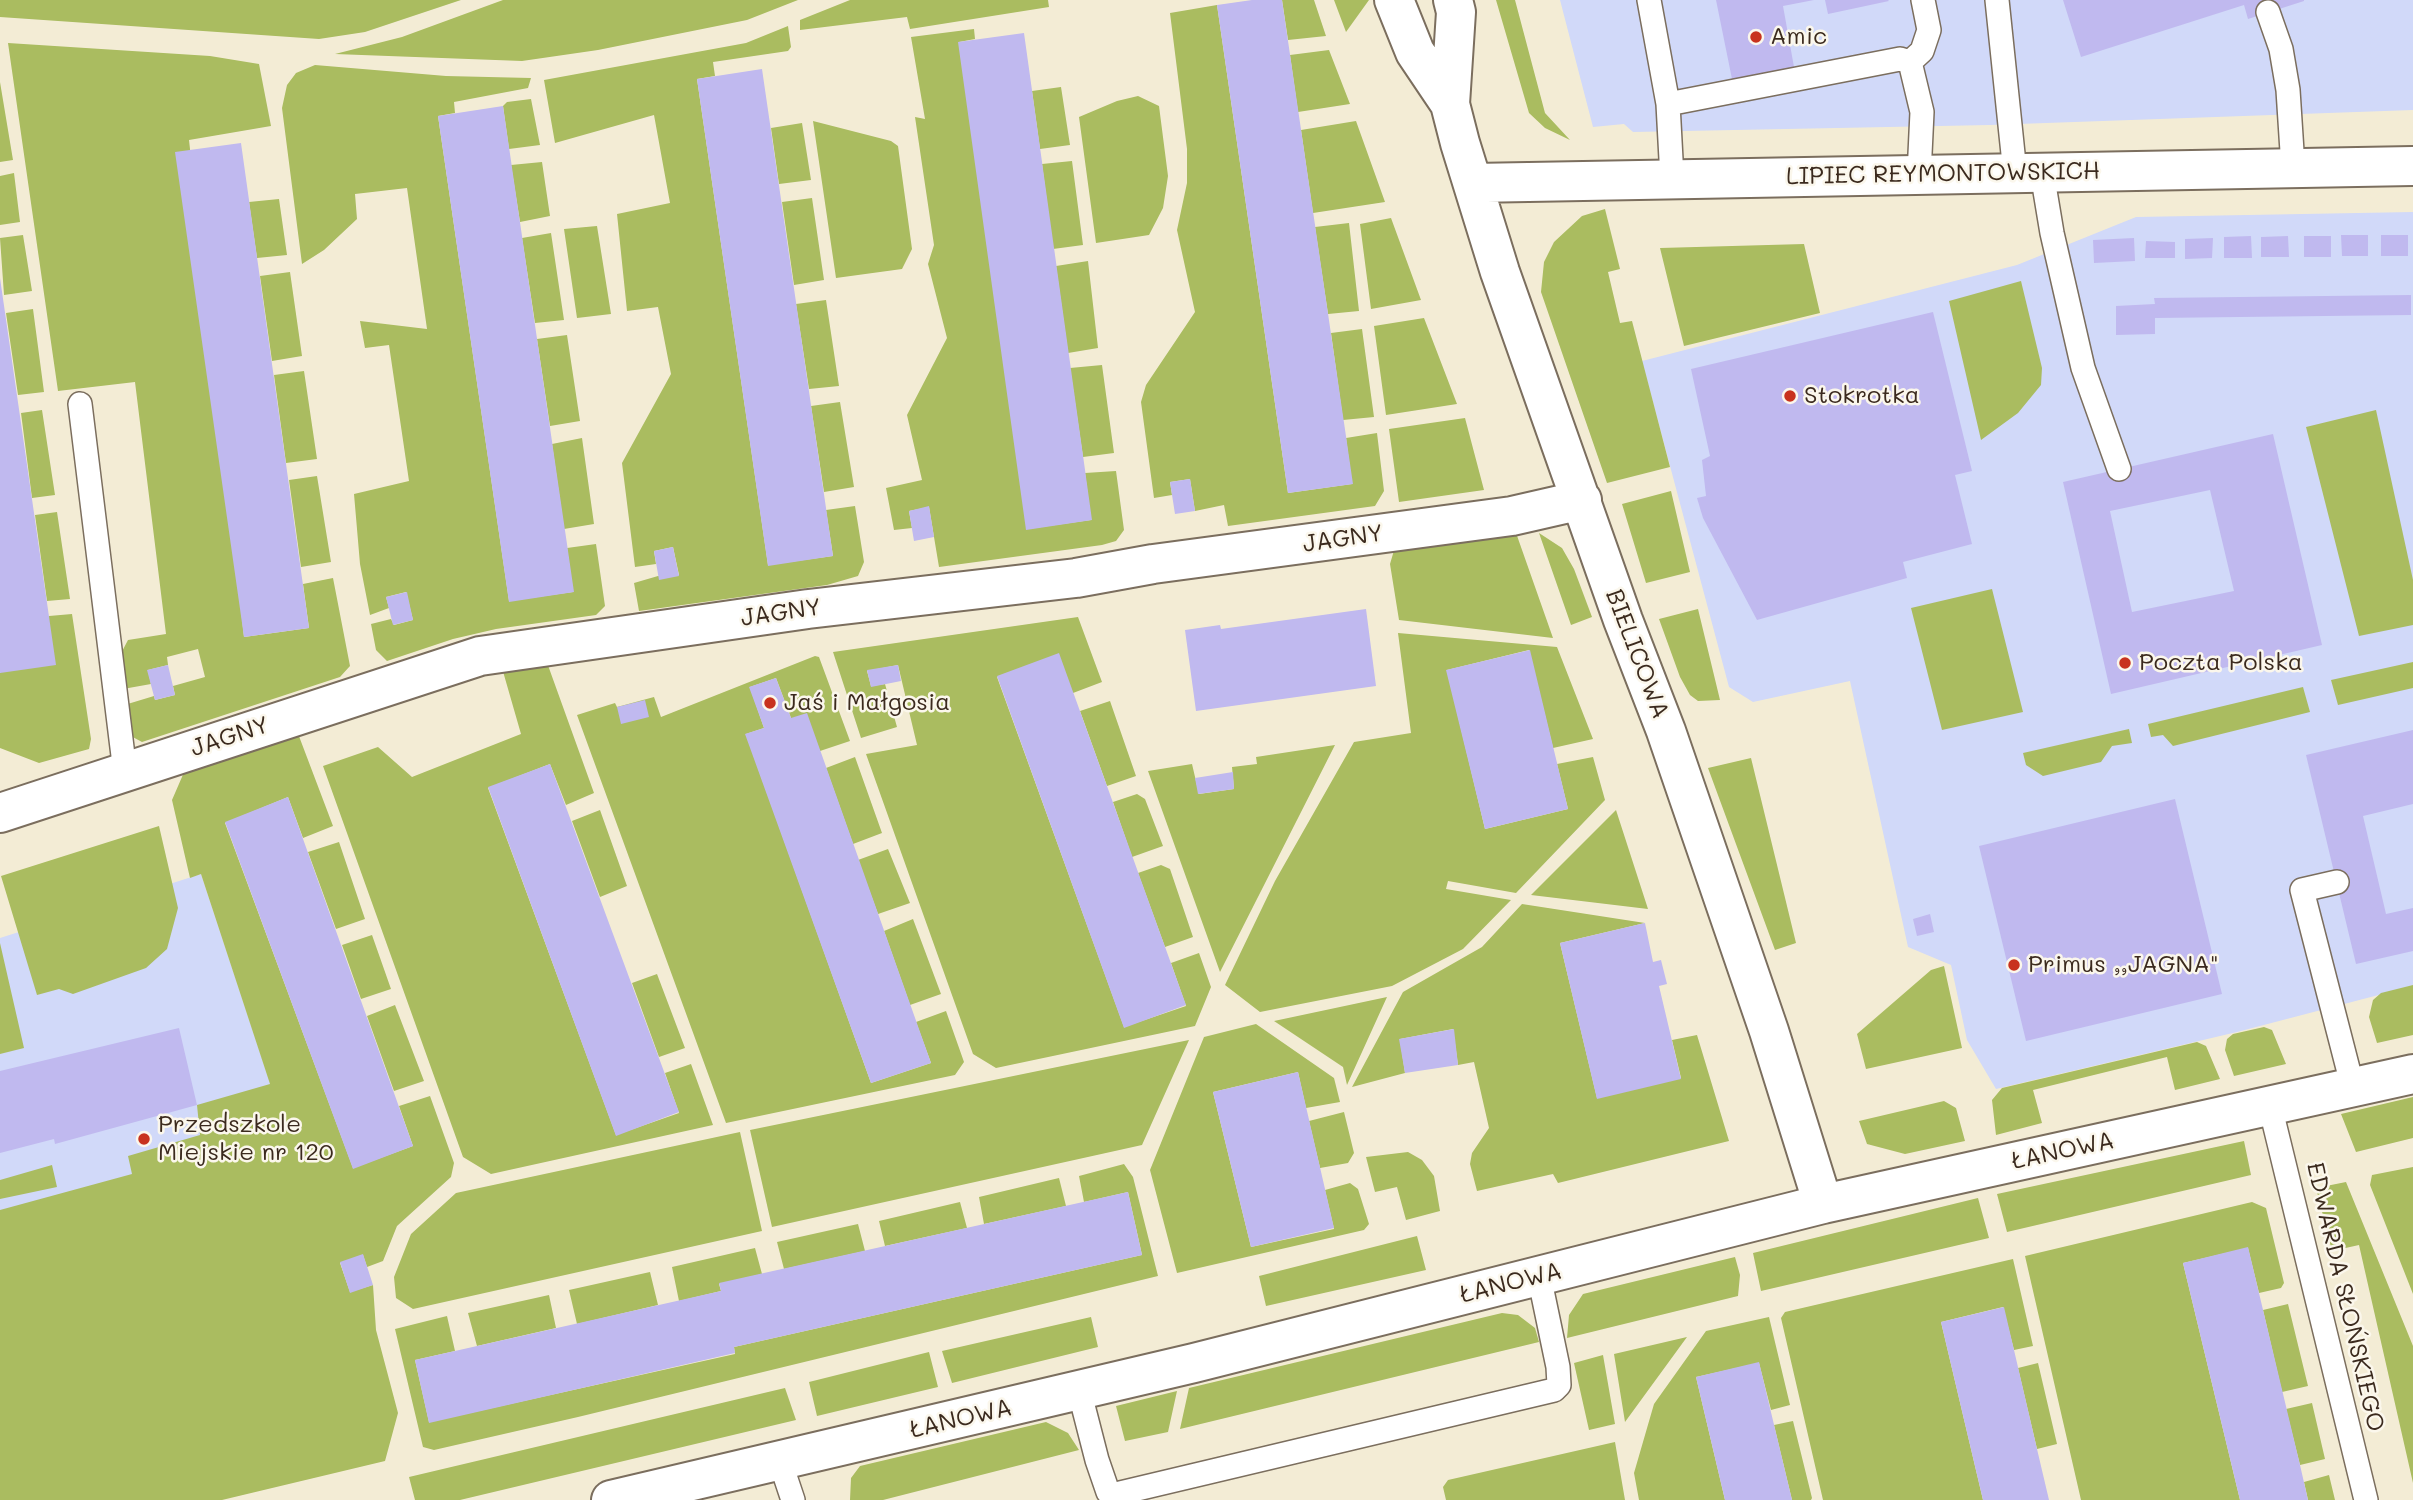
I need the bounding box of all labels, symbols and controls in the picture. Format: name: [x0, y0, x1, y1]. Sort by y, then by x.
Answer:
place label: Amic: [1770, 23, 1827, 51]
marker: Amic: [1748, 29, 1764, 45]
street label: LIPIEC REYMONTOWSKICH: [1786, 157, 2100, 191]
place label: Stokrotka: [1804, 382, 1920, 410]
marker: Stokrotka: [1782, 388, 1798, 404]
street label: JAGNY: [1301, 519, 1385, 559]
street label: BIELICOWA: [1599, 585, 1675, 723]
street label: JAGNY: [739, 593, 823, 633]
place label: Poczta Polska: [2139, 649, 2303, 677]
marker: Poczta Polska: [2117, 655, 2133, 671]
place label: Jaś i Małgosia: [784, 689, 950, 717]
marker: Jaś i Małgosia: [762, 695, 778, 711]
street label: JAGNY: [187, 711, 273, 763]
place label: Primus ,,JAGNA": [2028, 951, 2218, 979]
marker: Primus ,,JAGNA": [2006, 957, 2022, 973]
place label: Przedszkole Miejskie nr 120: [158, 1111, 334, 1167]
street label: ŁANOWA: [2009, 1126, 2117, 1176]
marker: Przedszkole Miejskie nr 120: [136, 1131, 152, 1147]
street label: EDWARDA SŁOŃSKIEGO: [2300, 1160, 2390, 1434]
street label: ŁANOWA: [1457, 1256, 1565, 1310]
street label: ŁANOWA: [907, 1393, 1015, 1445]

